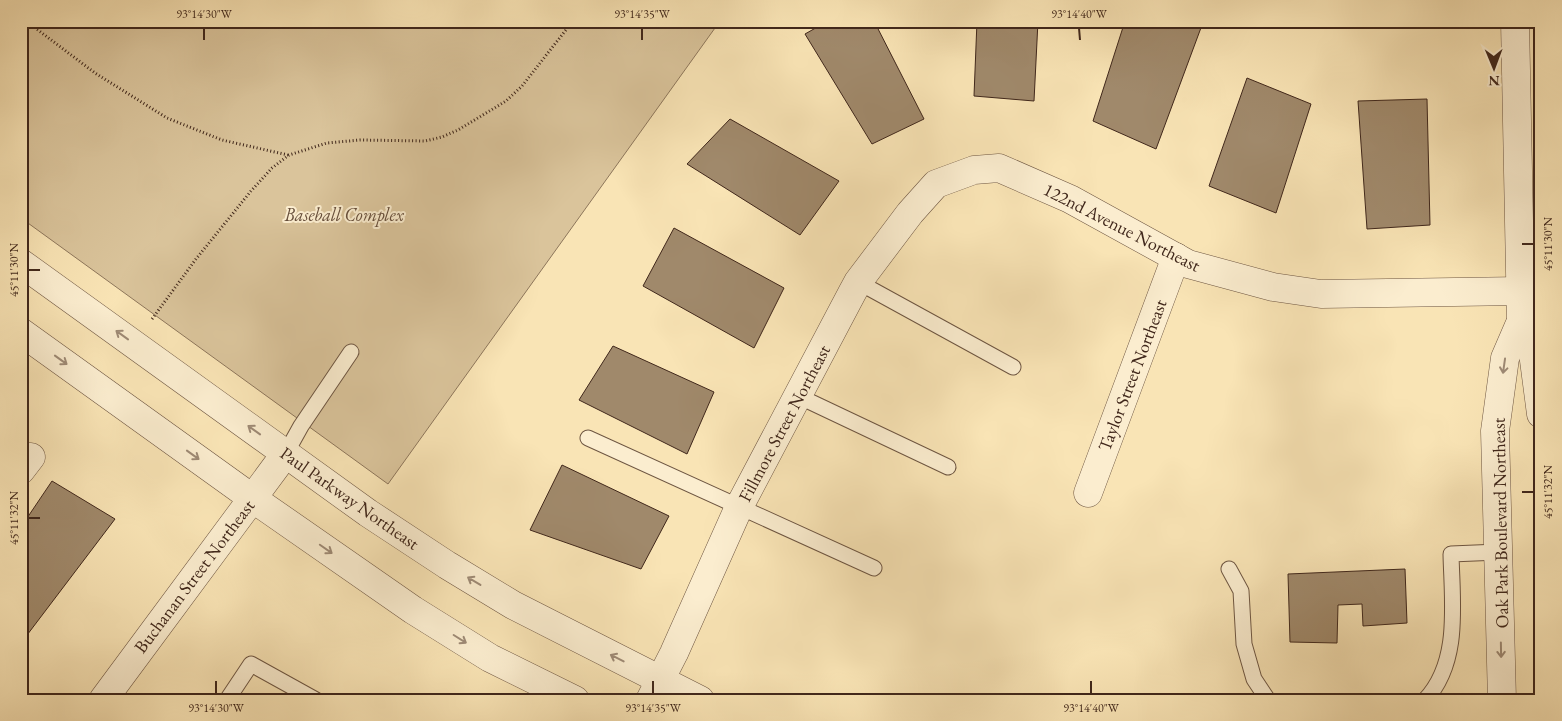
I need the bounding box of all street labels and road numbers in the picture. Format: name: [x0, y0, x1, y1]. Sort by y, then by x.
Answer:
street label: 122nd Avenue Northeast: [1040, 177, 1205, 277]
street label: Taylor Street Northeast: [1092, 295, 1172, 454]
street label: Fillmore Street Northeast: [733, 340, 835, 506]
street label: Oak Park Boulevard Northeast: [1487, 417, 1513, 629]
street label: Paul Parkway Northeast: [276, 441, 424, 555]
street label: Buchanan Street Northeast: [129, 494, 260, 657]

